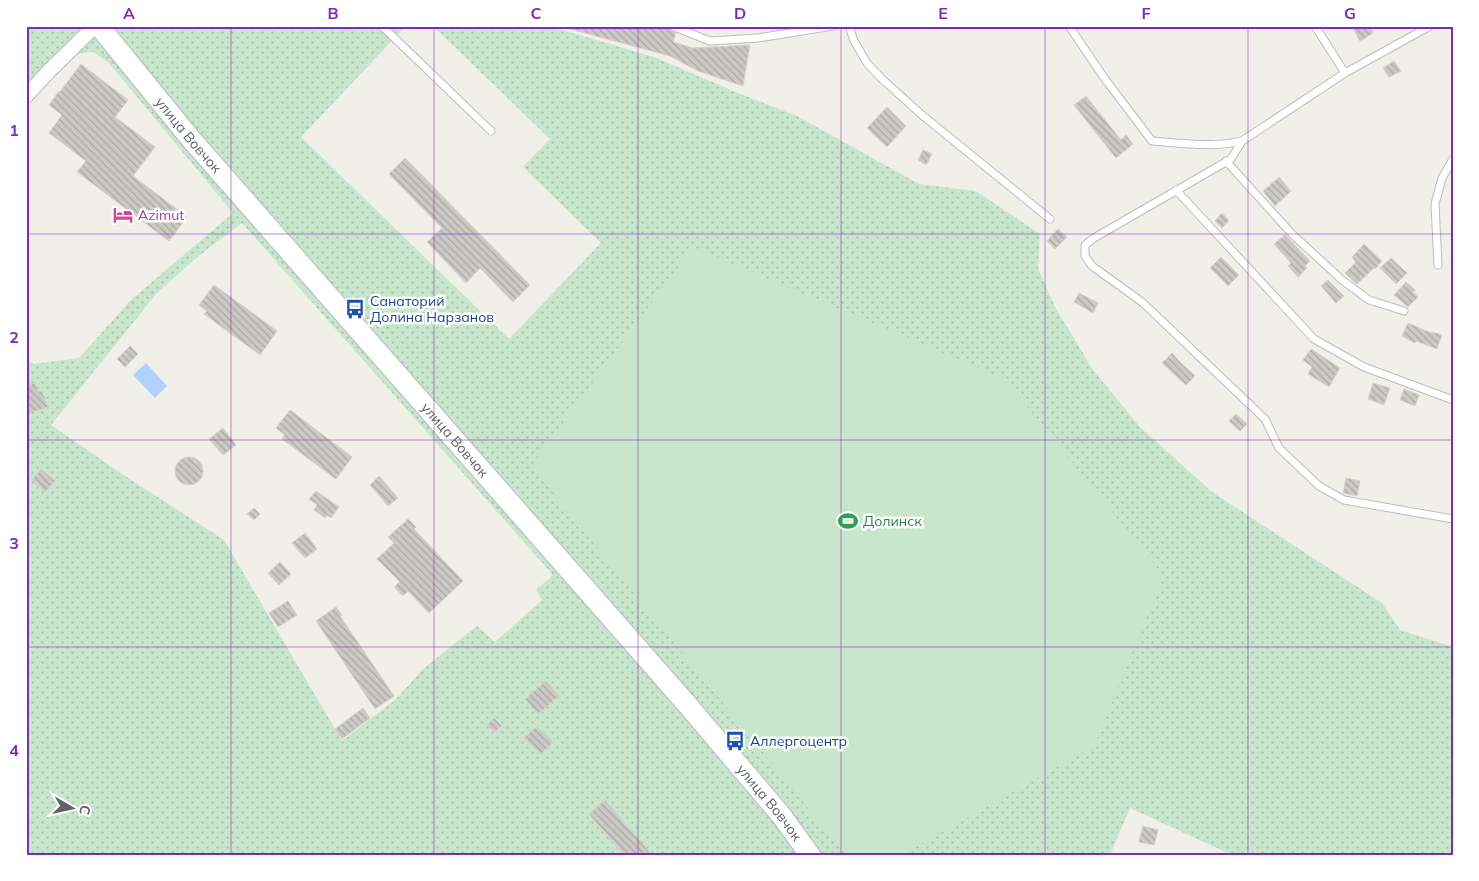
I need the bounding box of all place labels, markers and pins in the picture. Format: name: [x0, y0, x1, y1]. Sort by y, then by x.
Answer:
hotel icon: Azimut: [112, 204, 134, 226]
place label: Azimut: [138, 206, 184, 224]
place label: Санаторий Долина Нарзанов: [370, 292, 494, 326]
bus stop icon: Санаторий Долина Нарзанов: [344, 298, 366, 320]
sports icon: Долинск: [837, 510, 859, 532]
place label: Долинск: [863, 512, 922, 530]
bus stop icon: Аллергоцентр: [724, 730, 746, 752]
place label: Аллергоцентр: [750, 732, 847, 750]

